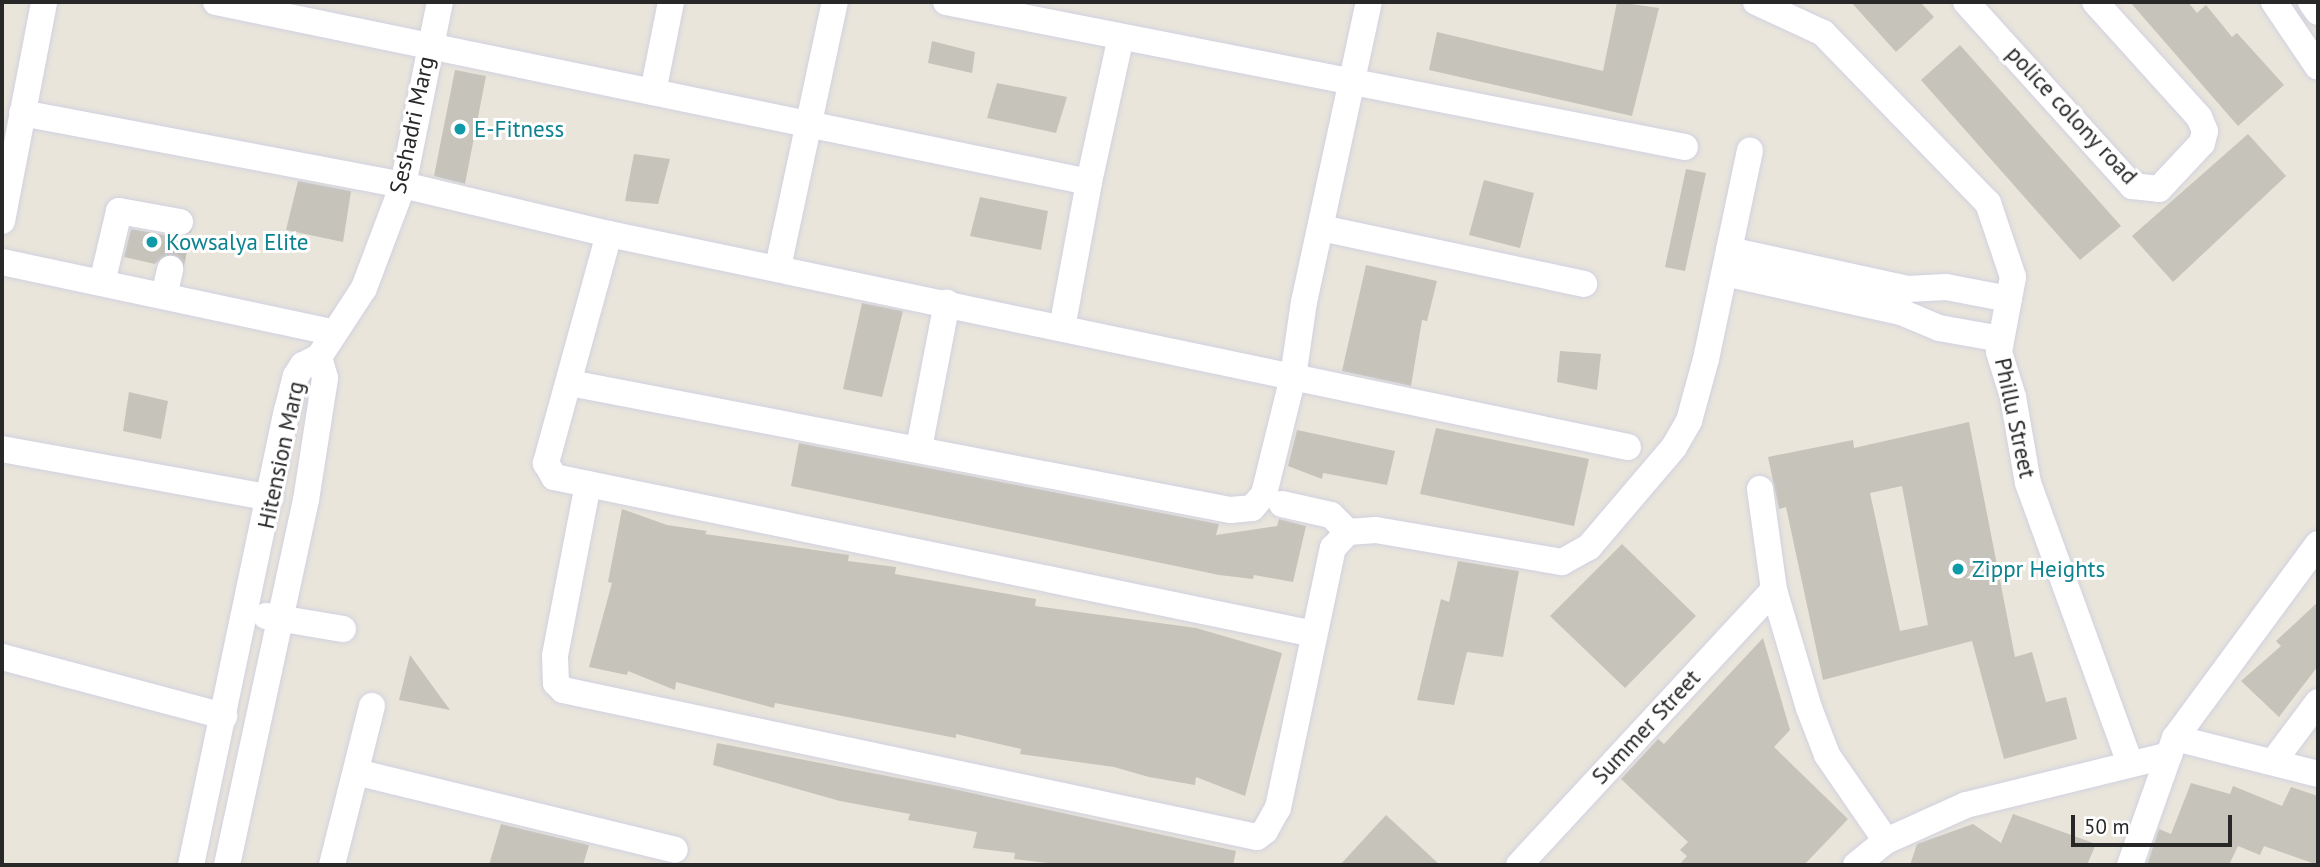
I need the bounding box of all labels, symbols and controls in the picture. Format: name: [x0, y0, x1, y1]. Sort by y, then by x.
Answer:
street label: police colony road: [2001, 40, 2143, 190]
street label: Seshadri Marg: [384, 54, 440, 196]
place label: E-Fitness: [474, 115, 564, 143]
marker: E-Fitness: [452, 121, 468, 137]
place label: Kowsalya Elite: [166, 228, 308, 256]
marker: Kowsalya Elite: [144, 234, 160, 250]
street label: Phillu Street: [1989, 355, 2041, 481]
street label: Hitension Marg: [252, 379, 310, 531]
place label: Zippr Heights: [1972, 555, 2105, 583]
marker: Zippr Heights: [1950, 561, 1966, 577]
street label: Summer Street: [1586, 664, 1706, 790]
scale bar: [2075, 800, 2236, 844]
text: 50 m: [2084, 813, 2130, 840]

